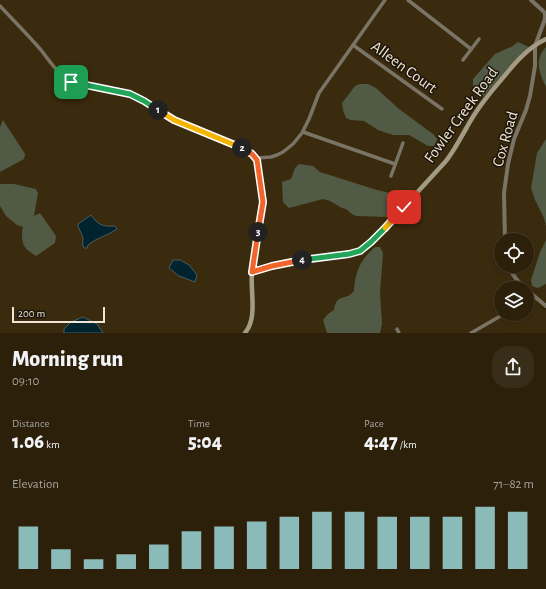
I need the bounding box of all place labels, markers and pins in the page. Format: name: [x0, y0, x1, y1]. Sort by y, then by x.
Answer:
pin: [54, 65, 88, 99]
pin: 1: [148, 100, 168, 120]
pin: 2: [232, 138, 252, 158]
pin: [387, 190, 421, 224]
pin: 3: [248, 222, 268, 242]
pin: 4: [292, 250, 312, 270]

